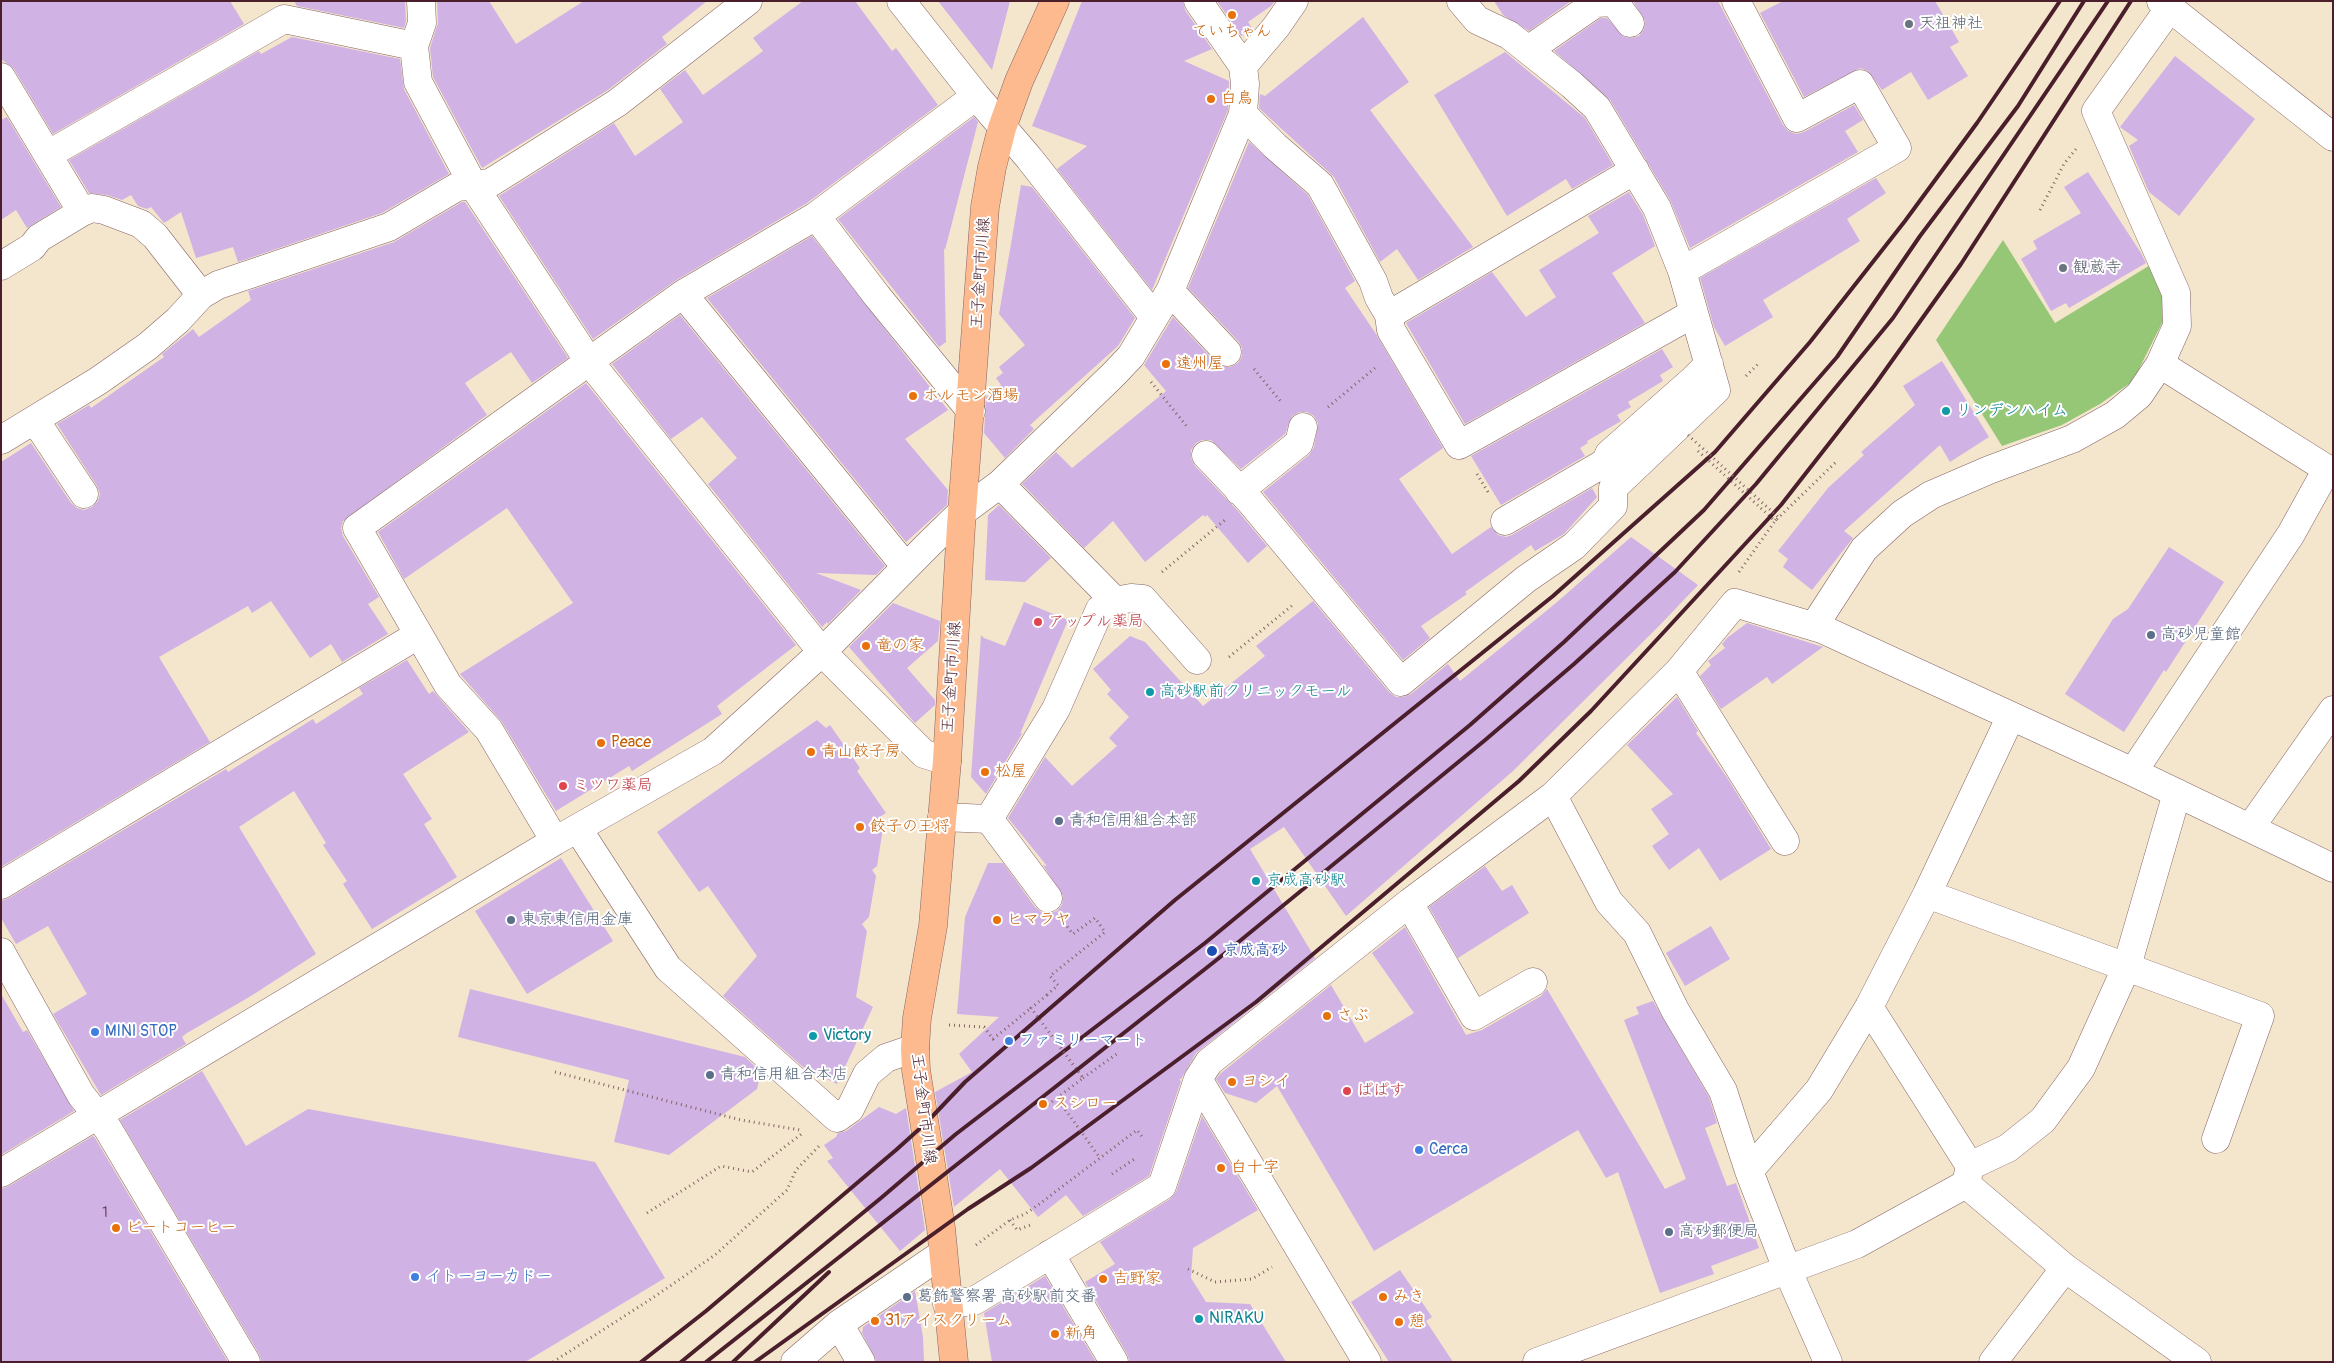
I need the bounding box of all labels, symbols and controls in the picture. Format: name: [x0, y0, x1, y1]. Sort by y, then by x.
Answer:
marker: ていちゃん: [1226, 9, 1238, 21]
place label: 天祖神社: [1919, 14, 1983, 34]
marker: 天祖神社: [1903, 18, 1915, 30]
place label: ていちゃん: [1192, 22, 1272, 42]
place label: 白鳥: [1221, 89, 1253, 109]
marker: 白鳥: [1205, 93, 1217, 105]
street label: 王子金町市川線: [968, 216, 994, 330]
place label: 観蔵寺: [2073, 258, 2121, 278]
marker: 観蔵寺: [2057, 262, 2069, 274]
place label: 遠州屋: [1176, 354, 1224, 374]
marker: 遠州屋: [1160, 358, 1172, 370]
place label: ホルモン酒場: [923, 386, 1019, 406]
marker: ホルモン酒場: [907, 390, 919, 402]
place label: リンデンハイム: [1956, 401, 2068, 421]
marker: リンデンハイム: [1940, 405, 1952, 417]
place label: アップル薬局: [1048, 612, 1144, 632]
marker: アップル薬局: [1032, 616, 1044, 628]
street label: 王子金町市川線: [939, 620, 965, 734]
place label: 高砂児童館: [2161, 625, 2241, 645]
marker: 高砂児童館: [2145, 629, 2157, 641]
place label: 竜の家: [876, 636, 924, 656]
marker: 竜の家: [860, 640, 872, 652]
place label: 高砂駅前クリニックモール: [1160, 682, 1352, 702]
marker: 高砂駅前クリニックモール: [1144, 686, 1156, 698]
place label: Peace: [611, 733, 651, 753]
marker: Peace: [595, 737, 607, 749]
place label: 青山餃子房: [821, 742, 901, 762]
marker: 青山餃子房: [805, 746, 817, 758]
place label: 松屋: [995, 762, 1027, 782]
marker: 松屋: [979, 766, 991, 778]
place label: ミツワ薬局: [573, 776, 653, 796]
marker: ミツワ薬局: [557, 780, 569, 792]
place label: 青和信用組合本部: [1069, 811, 1197, 831]
marker: 青和信用組合本部: [1053, 815, 1065, 827]
place label: 餃子の王将: [870, 817, 950, 837]
marker: 餃子の王将: [854, 821, 866, 833]
place label: 京成高砂駅: [1266, 871, 1346, 891]
marker: 京成高砂駅: [1250, 875, 1262, 887]
place label: 東京東信用金庫: [521, 910, 633, 930]
place label: ヒマラヤ: [1007, 910, 1071, 930]
marker: 東京東信用金庫: [505, 914, 517, 926]
marker: ヒマラヤ: [991, 914, 1003, 926]
place label: 京成高砂: [1223, 941, 1287, 961]
marker: 京成高砂: [1205, 944, 1219, 958]
place label: さぶ: [1337, 1006, 1369, 1026]
marker: さぶ: [1321, 1010, 1333, 1022]
place label: MINI STOP: [105, 1022, 177, 1042]
marker: MINI STOP: [89, 1026, 101, 1038]
place label: Victory: [823, 1026, 871, 1046]
marker: Victory: [807, 1030, 819, 1042]
place label: ファミリーマート: [1019, 1031, 1147, 1051]
marker: ファミリーマート: [1003, 1035, 1015, 1047]
street label: 王子金町市川線: [907, 1052, 939, 1166]
place label: 青和信用組合本店: [720, 1065, 848, 1085]
marker: 青和信用組合本店: [704, 1069, 716, 1081]
place label: ヨシイ: [1242, 1072, 1290, 1092]
marker: ヨシイ: [1226, 1076, 1238, 1088]
place label: ぱぱす: [1357, 1081, 1405, 1101]
marker: ぱぱす: [1341, 1085, 1353, 1097]
place label: スシロー: [1053, 1094, 1117, 1114]
marker: スシロー: [1037, 1098, 1049, 1110]
place label: Cerca: [1429, 1140, 1468, 1160]
marker: Cerca: [1413, 1144, 1425, 1156]
place label: 白十字: [1231, 1158, 1279, 1178]
marker: 白十字: [1215, 1162, 1227, 1174]
house number: 1: [102, 1205, 108, 1221]
place label: ビートコーヒー: [126, 1218, 236, 1238]
marker: ビートコーヒー: [110, 1222, 122, 1234]
place label: 高砂郵便局: [1679, 1222, 1759, 1242]
marker: 高砂郵便局: [1663, 1226, 1675, 1238]
place label: イトーヨーカドー: [425, 1267, 552, 1287]
place label: 吉野家: [1113, 1269, 1161, 1289]
marker: イトーヨーカドー: [409, 1271, 421, 1283]
marker: 吉野家: [1097, 1273, 1109, 1285]
place label: 葛飾警察署 高砂駅前交番: [917, 1287, 1096, 1307]
place label: みき: [1393, 1287, 1425, 1307]
marker: 葛飾警察署 高砂駅前交番: [901, 1291, 913, 1303]
marker: みき: [1377, 1291, 1389, 1303]
place label: NIRAKU: [1209, 1309, 1264, 1329]
place label: 31アイスクリーム: [885, 1311, 1012, 1331]
place label: 憩: [1409, 1312, 1425, 1332]
marker: NIRAKU: [1193, 1313, 1205, 1325]
marker: 31アイスクリーム: [869, 1315, 881, 1327]
marker: 憩: [1393, 1316, 1405, 1328]
place label: 新角: [1065, 1324, 1097, 1344]
marker: 新角: [1049, 1328, 1061, 1340]

